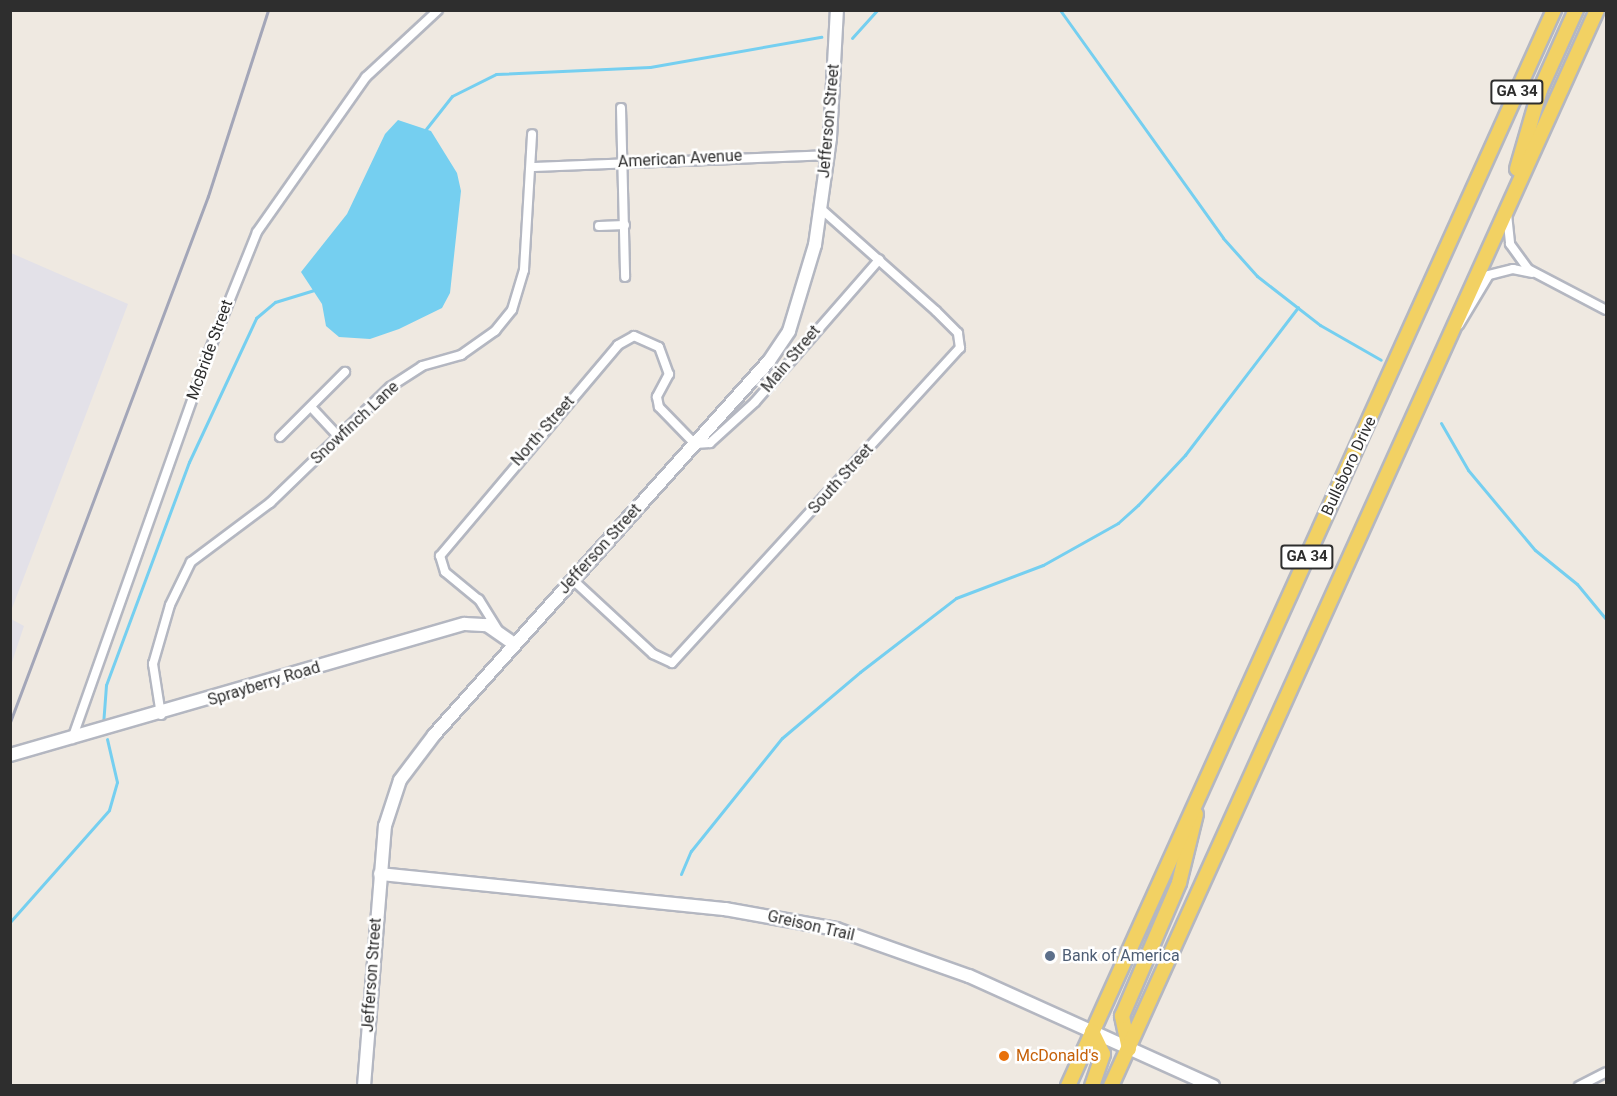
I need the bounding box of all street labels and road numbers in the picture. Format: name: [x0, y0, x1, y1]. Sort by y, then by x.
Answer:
street label: Jefferson Street: [814, 63, 844, 179]
road number: GA 34: [1490, 80, 1544, 104]
street label: American Avenue: [617, 146, 743, 172]
street label: McBride Street: [183, 297, 237, 403]
street label: Main Street: [757, 322, 825, 396]
street label: Snowfinch Lane: [307, 377, 403, 469]
street label: North Street: [507, 392, 579, 470]
street label: Bullsboro Drive: [1318, 413, 1380, 519]
street label: South Street: [805, 440, 877, 518]
street label: Jefferson Street: [555, 500, 645, 598]
road number: GA 34: [1280, 545, 1334, 569]
street label: Sprayberry Road: [206, 658, 322, 710]
street label: Greison Trail: [765, 907, 857, 945]
street label: Jefferson Street: [358, 917, 386, 1033]

